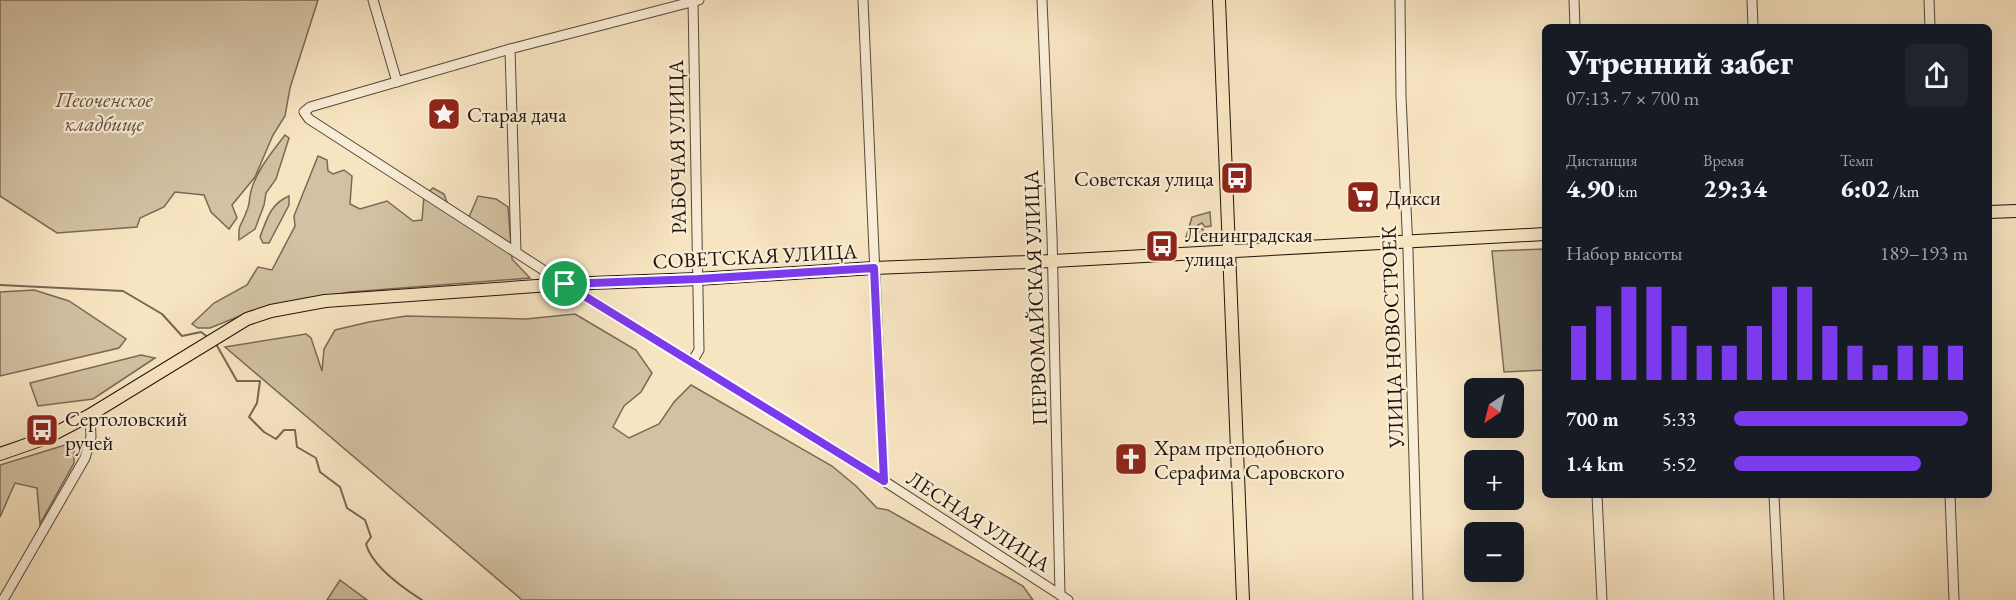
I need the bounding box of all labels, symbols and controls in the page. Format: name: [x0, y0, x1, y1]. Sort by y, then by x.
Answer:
text: Утренний забег: [1566, 41, 1793, 84]
button: share: [1905, 44, 1968, 107]
street label: РАБОЧАЯ УЛИЦА: [662, 59, 692, 234]
text: 07:13 · 7 × 700 m: [1566, 85, 1699, 111]
park label: Песоченское кладбище: [54, 86, 154, 137]
place icon: Старая дача: [426, 96, 462, 132]
place label: Старая дача: [467, 101, 567, 128]
text: Дистанция: [1566, 150, 1637, 171]
text: Время: [1703, 150, 1744, 171]
text: Темп: [1840, 150, 1873, 171]
bus stop icon: Советская улица: [1219, 160, 1255, 196]
place label: Советская улица: [1074, 165, 1215, 192]
street label: ПЕРВОМАЙСКАЯ УЛИЦА: [1017, 169, 1053, 426]
text: 4.90: [1566, 171, 1615, 205]
text: 29:34: [1703, 171, 1767, 205]
text: 6:02: [1840, 171, 1890, 205]
supermarket icon: Дикси: [1345, 179, 1381, 215]
text: km: [1615, 181, 1638, 202]
text: /km: [1890, 181, 1919, 202]
place label: Дикси: [1386, 184, 1441, 211]
place label: Ленинградская улица: [1185, 221, 1313, 272]
street label: УЛИЦА НОВОСТРОЕК: [1375, 225, 1409, 450]
bus stop icon: Ленинградская улица: [1144, 228, 1180, 264]
street label: СОВЕТСКАЯ УЛИЦА: [652, 237, 858, 275]
text: Набор высоты: [1566, 240, 1682, 266]
text: 189–193 m: [1880, 240, 1968, 266]
pin: [539, 258, 590, 309]
icon: arrive: [548, 267, 581, 300]
north arrow: [1464, 378, 1524, 438]
map controls: [1464, 378, 1524, 582]
place label: Сертоловский ручей: [65, 405, 187, 456]
text: 700 m: [1566, 406, 1619, 432]
text: 5:33: [1662, 406, 1696, 432]
bus stop icon: Сертоловский ручей: [24, 412, 60, 448]
place label: Храм преподобного Серафима Саровского: [1153, 434, 1345, 485]
church icon: Храм преподобного Серафима Саровского: [1113, 441, 1149, 477]
button: +: [1464, 450, 1524, 510]
text: 1.4 km: [1566, 451, 1624, 477]
text: 5:52: [1662, 451, 1696, 477]
street label: ЛЕСНАЯ УЛИЦА: [902, 464, 1056, 578]
button: −: [1464, 522, 1524, 582]

